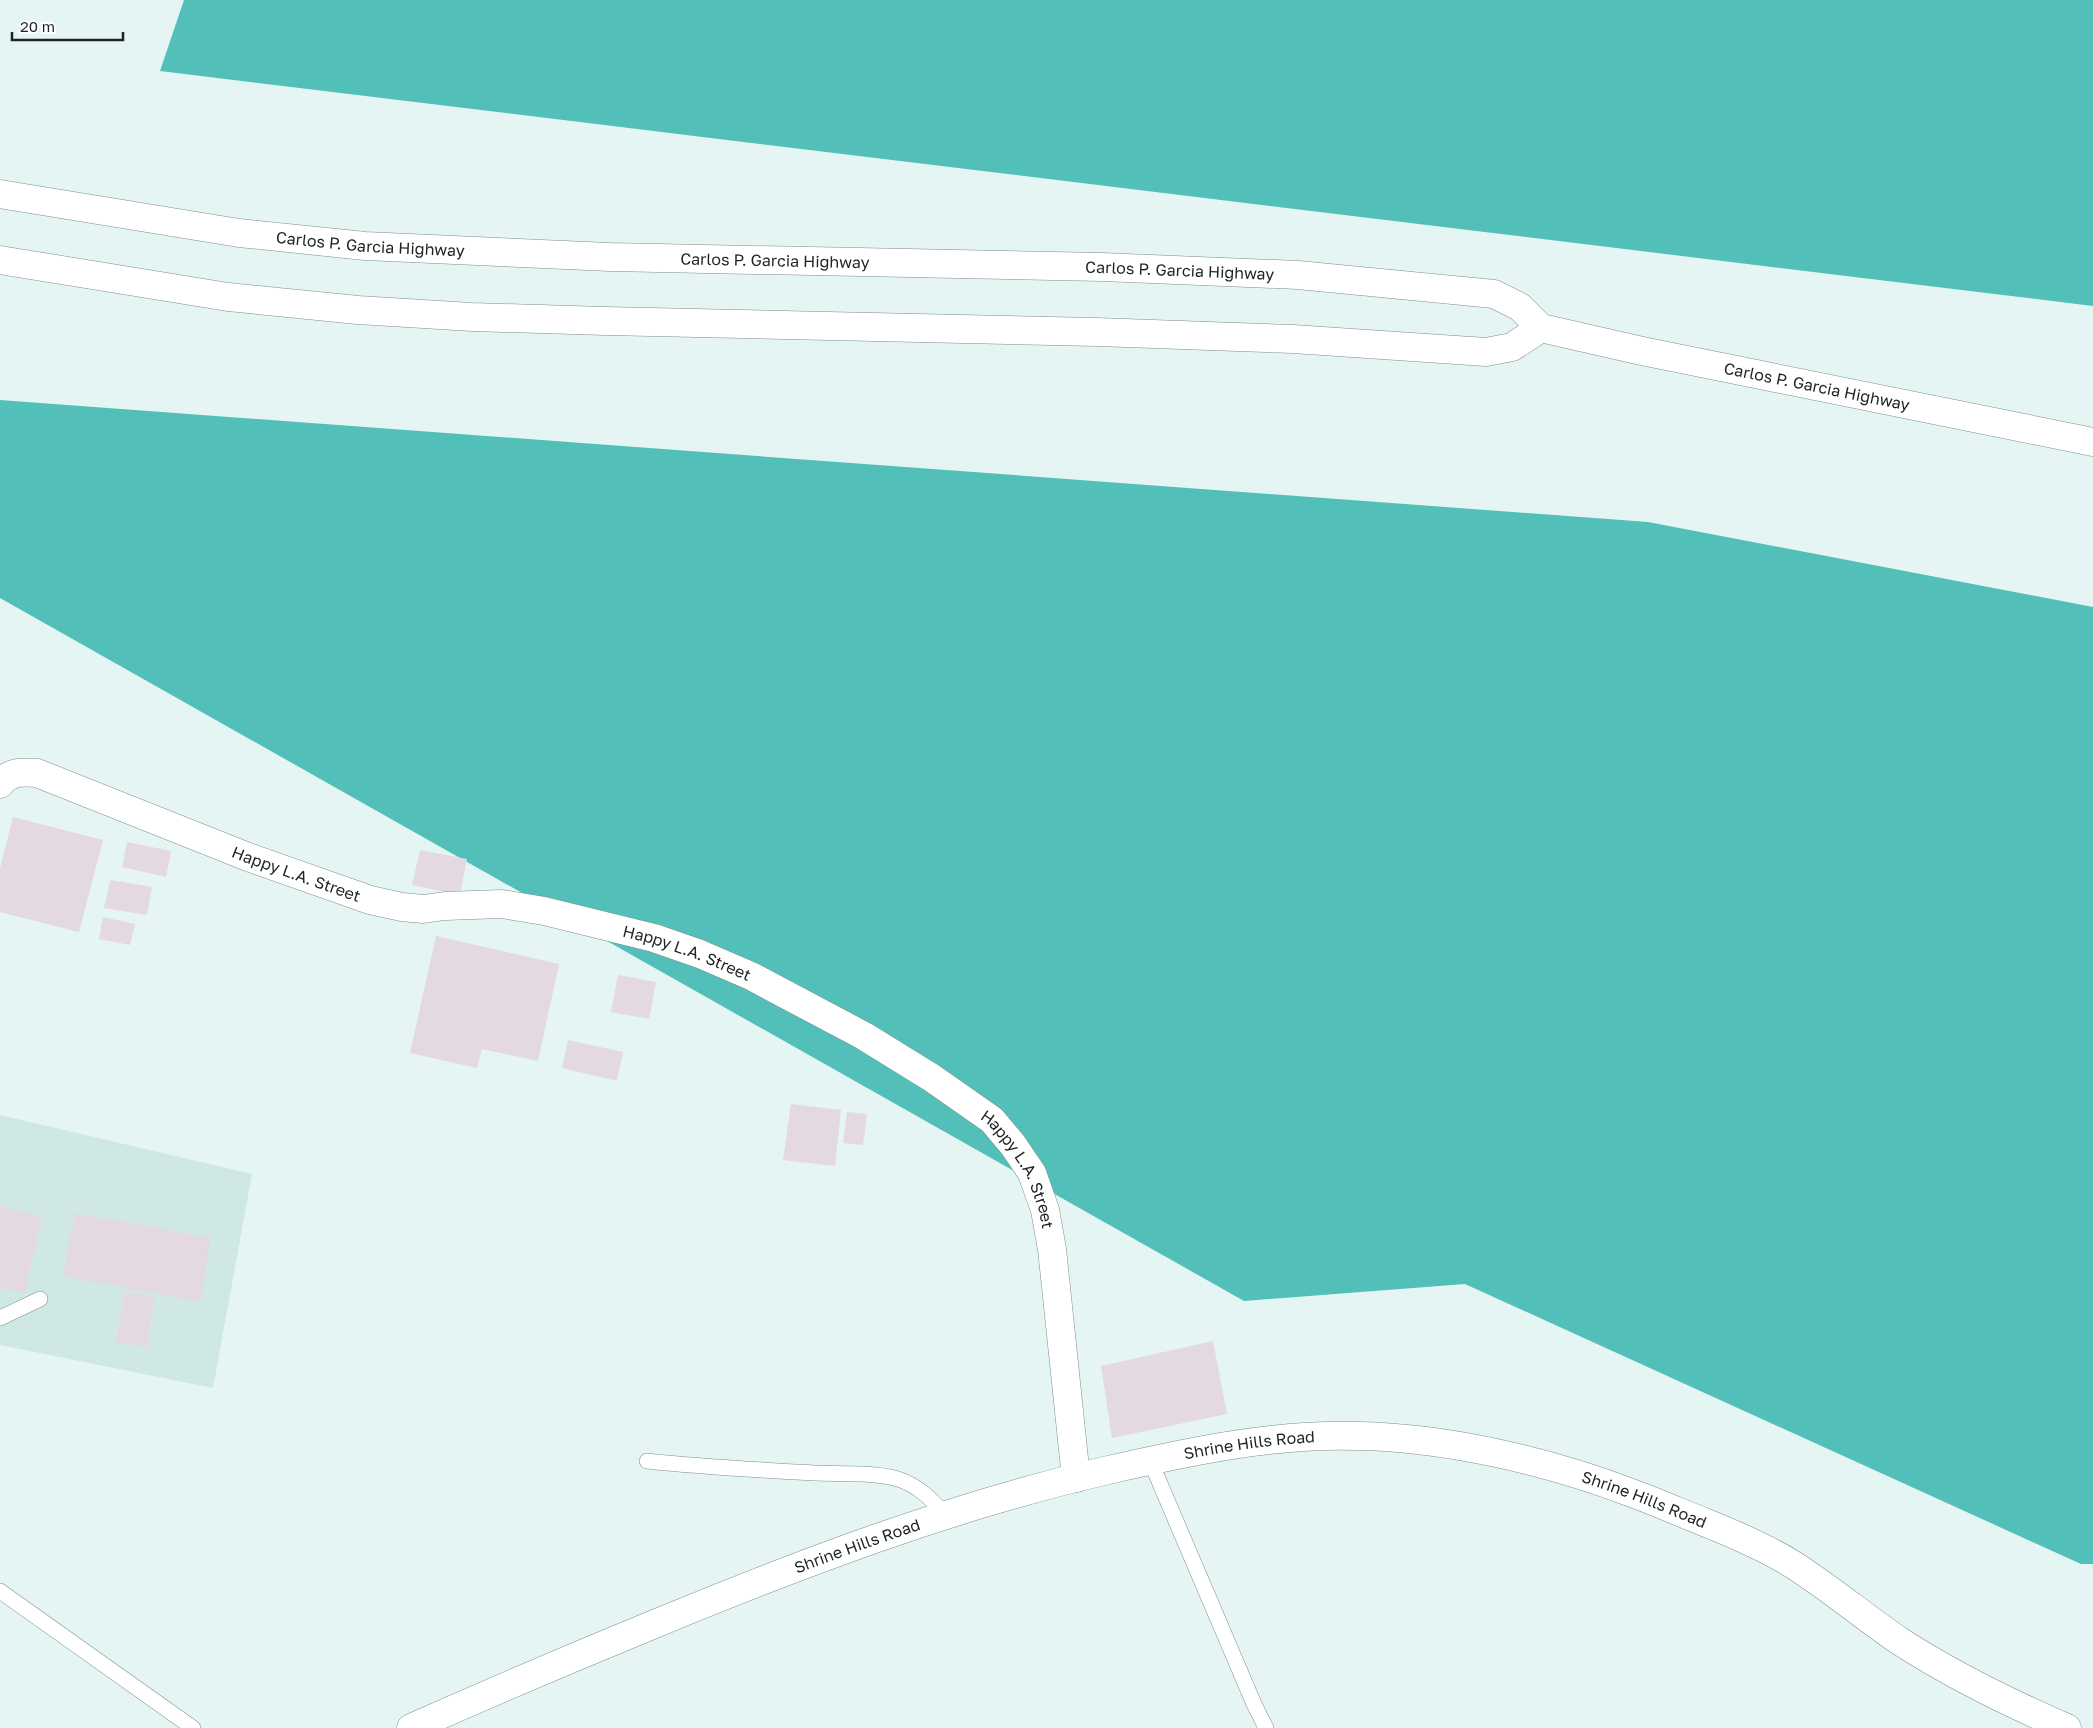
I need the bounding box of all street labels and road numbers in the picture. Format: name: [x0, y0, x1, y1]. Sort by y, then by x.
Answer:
street label: Carlos P. Garcia Highway: [275, 227, 465, 260]
street label: Carlos P. Garcia Highway: [680, 248, 870, 272]
street label: Carlos P. Garcia Highway: [1085, 257, 1275, 284]
street label: Carlos P. Garcia Highway: [1722, 358, 1912, 415]
street label: Happy L.A. Street: [229, 842, 363, 906]
street label: Happy L.A. Street: [621, 921, 754, 985]
street label: Happy L.A. Street: [977, 1106, 1058, 1230]
street label: Shrine Hills Road: [1182, 1426, 1315, 1463]
street label: Shrine Hills Road: [1579, 1466, 1710, 1532]
street label: Shrine Hills Road: [791, 1514, 923, 1577]

